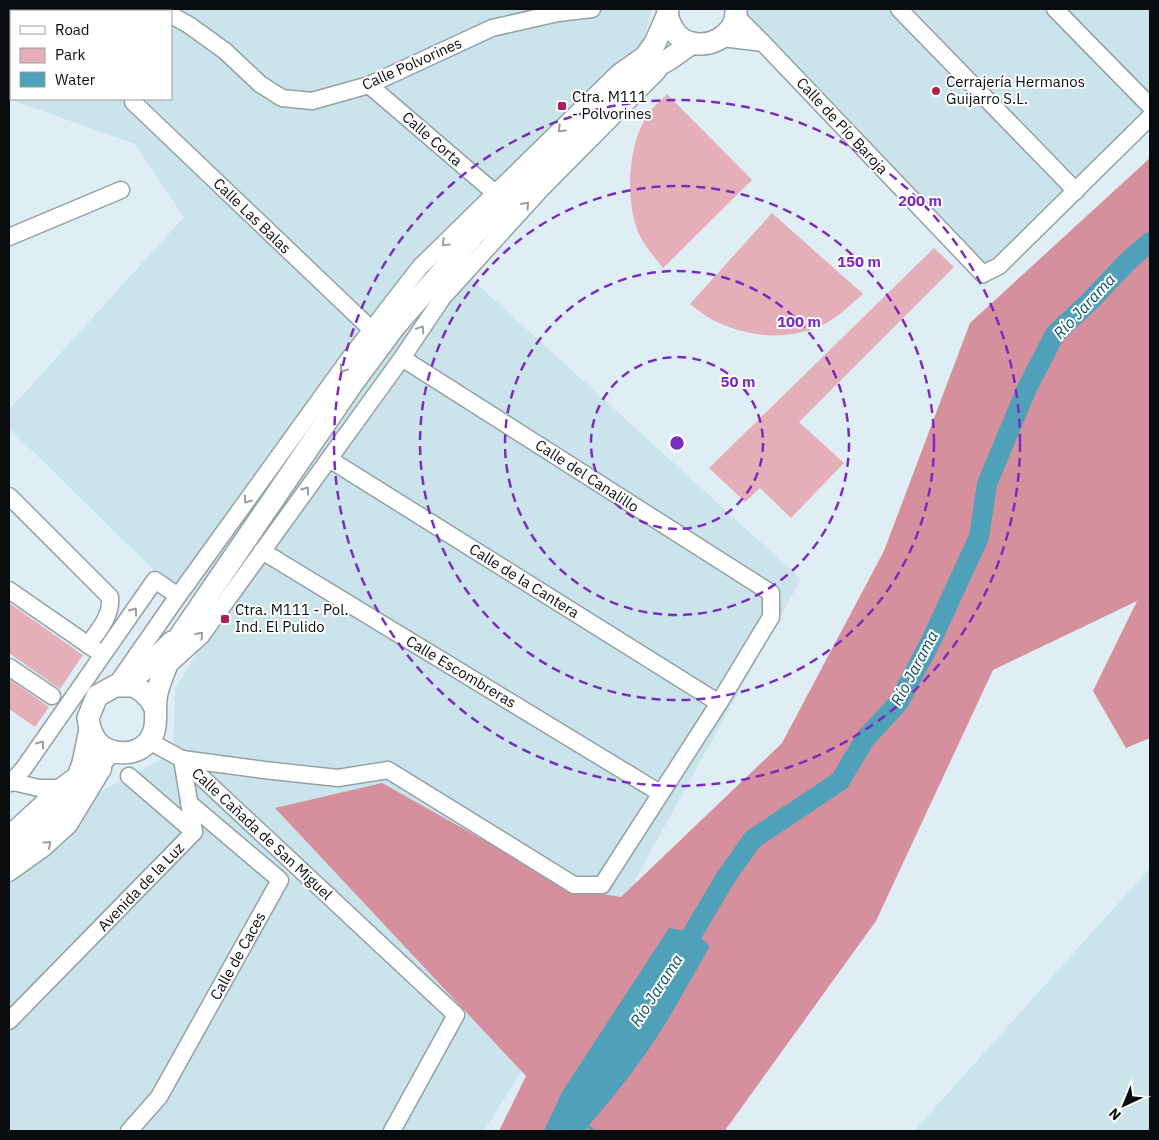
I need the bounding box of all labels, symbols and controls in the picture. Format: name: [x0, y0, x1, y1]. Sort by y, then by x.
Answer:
legend: [10, 10, 172, 100]
text: Road: [55, 20, 90, 39]
street label: Calle Polvorines: [359, 33, 465, 94]
text: Park: [55, 45, 85, 64]
text: Water: [55, 70, 96, 89]
place label: Cerrajería Hermanos Guijarro S.L.: [946, 72, 1085, 108]
street label: Calle de Pío Baroja: [793, 73, 892, 178]
marker: Cerrajería Hermanos Guijarro S.L.: [930, 85, 942, 97]
place label: Ctra. M111 - Polvorines: [572, 87, 652, 123]
marker: Ctra. M111 - Polvorines: [556, 100, 568, 112]
street label: Calle Corta: [398, 107, 466, 170]
one-way arrow: [558, 123, 567, 132]
street label: Calle Las Balas: [210, 174, 295, 257]
text: 200 m: [898, 191, 942, 210]
one-way arrow: [520, 202, 529, 211]
one-way arrow: [441, 237, 450, 246]
text: 150 m: [837, 252, 881, 271]
water label: Río Jarama: [1049, 269, 1119, 343]
text: 100 m: [777, 312, 821, 331]
one-way arrow: [415, 326, 425, 335]
one-way arrow: [340, 363, 348, 372]
text: 50 m: [721, 372, 755, 391]
centre of rings: [668, 434, 686, 452]
street label: Calle del Canalillo: [532, 435, 643, 516]
one-way arrow: [301, 487, 309, 496]
one-way arrow: [244, 494, 253, 504]
street label: Calle de la Cantera: [466, 539, 583, 622]
place label: Ctra. M111 - Pol. Ind. El Pulido: [235, 600, 349, 636]
one-way arrow: [128, 607, 137, 617]
marker: Ctra. M111 - Pol. Ind. El Pulido: [219, 613, 231, 625]
water label: Río Jarama: [886, 627, 942, 709]
street label: Calle Escombreras: [403, 631, 520, 712]
one-way arrow: [194, 632, 203, 641]
one-way arrow: [35, 740, 44, 750]
street label: Calle Cañada de San Miguel: [188, 764, 337, 904]
street label: Avenida de la Luz: [93, 838, 188, 935]
one-way arrow: [42, 841, 51, 850]
street label: Calle de Caces: [206, 908, 270, 1003]
water label: Río Jarama: [625, 950, 687, 1030]
north arrow: [1099, 1080, 1149, 1130]
text: N: [1105, 1104, 1125, 1124]

